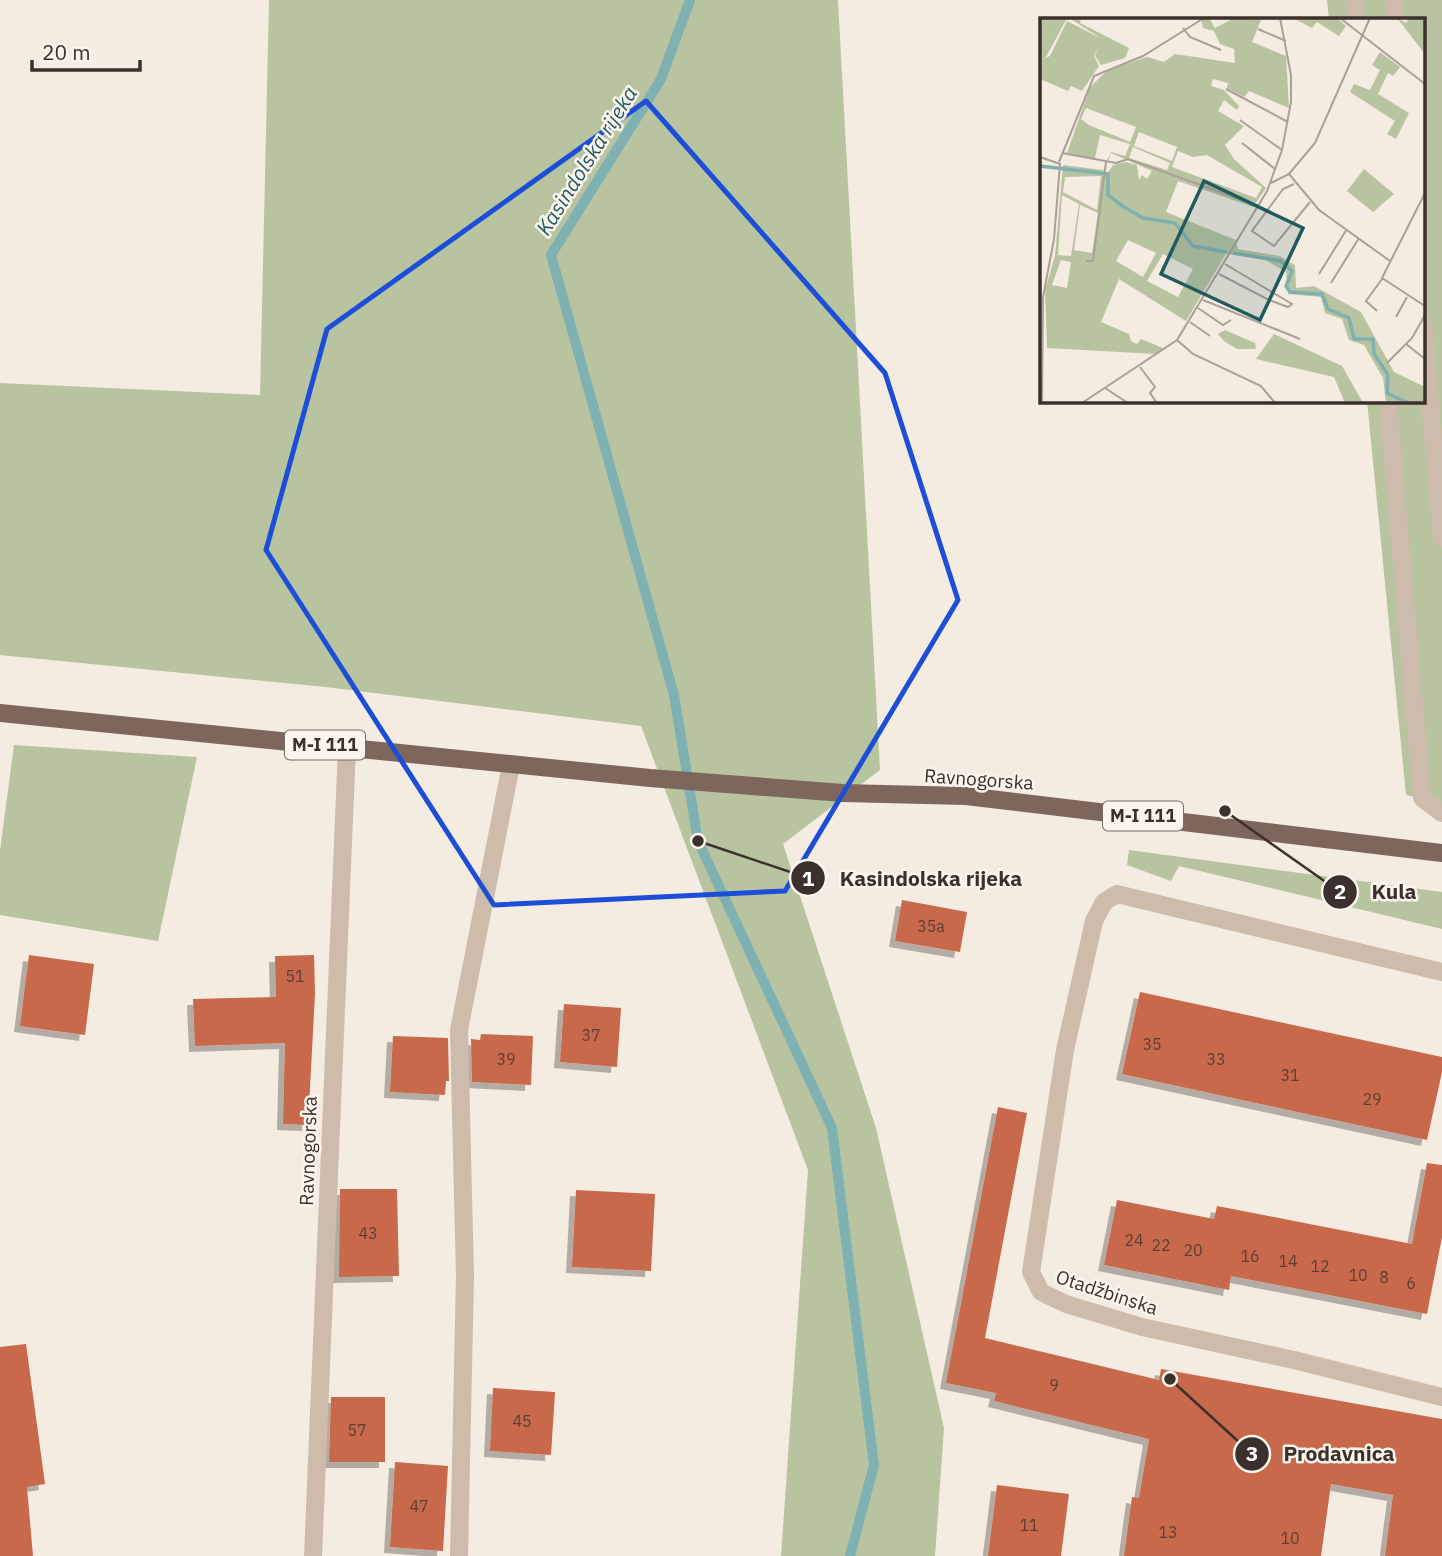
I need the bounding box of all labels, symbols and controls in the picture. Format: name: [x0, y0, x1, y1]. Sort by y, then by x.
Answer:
inset map: [1040, 18, 1424, 402]
scale bar: [32, 28, 140, 72]
text: 20 m: [42, 38, 91, 66]
water label: Kasindolska rijeka: [529, 81, 643, 240]
road number: M-I 111: [285, 730, 365, 760]
street label: Ravnogorska: [923, 763, 1035, 795]
road number: M-I 111: [1103, 802, 1183, 830]
callout: Kasindolska rijeka: [790, 857, 1036, 899]
text: 1: [802, 864, 815, 892]
text: Kasindolska rijeka: [840, 864, 1022, 892]
callout: Kula: [1323, 871, 1431, 913]
text: 2: [1334, 877, 1346, 905]
text: Kula: [1371, 877, 1417, 905]
house number: 35a: [917, 916, 945, 936]
house number: 51: [285, 966, 305, 986]
house number: 37: [581, 1025, 601, 1045]
house number: 35: [1142, 1034, 1162, 1054]
house number: 39: [496, 1049, 516, 1069]
house number: 33: [1206, 1049, 1226, 1069]
house number: 31: [1280, 1065, 1300, 1085]
house number: 29: [1362, 1089, 1382, 1109]
street label: Ravnogorska: [294, 1096, 322, 1206]
house number: 43: [358, 1223, 378, 1243]
house number: 24: [1124, 1230, 1144, 1250]
house number: 22: [1151, 1235, 1171, 1255]
house number: 20: [1183, 1240, 1203, 1260]
house number: 16: [1240, 1246, 1260, 1266]
house number: 14: [1278, 1251, 1298, 1271]
house number: 12: [1310, 1256, 1330, 1276]
street label: Otadžbinska: [1053, 1264, 1161, 1320]
house number: 10: [1348, 1265, 1368, 1285]
house number: 8: [1379, 1267, 1389, 1287]
house number: 6: [1406, 1273, 1416, 1293]
house number: 9: [1049, 1375, 1059, 1395]
house number: 45: [512, 1411, 532, 1431]
house number: 57: [347, 1420, 367, 1440]
callout: Prodavnica: [1234, 1433, 1408, 1475]
text: 3: [1246, 1439, 1258, 1467]
text: Prodavnica: [1284, 1439, 1395, 1467]
house number: 47: [409, 1496, 429, 1516]
house number: 11: [1019, 1515, 1039, 1535]
house number: 13: [1158, 1522, 1178, 1542]
house number: 10: [1280, 1528, 1300, 1548]

